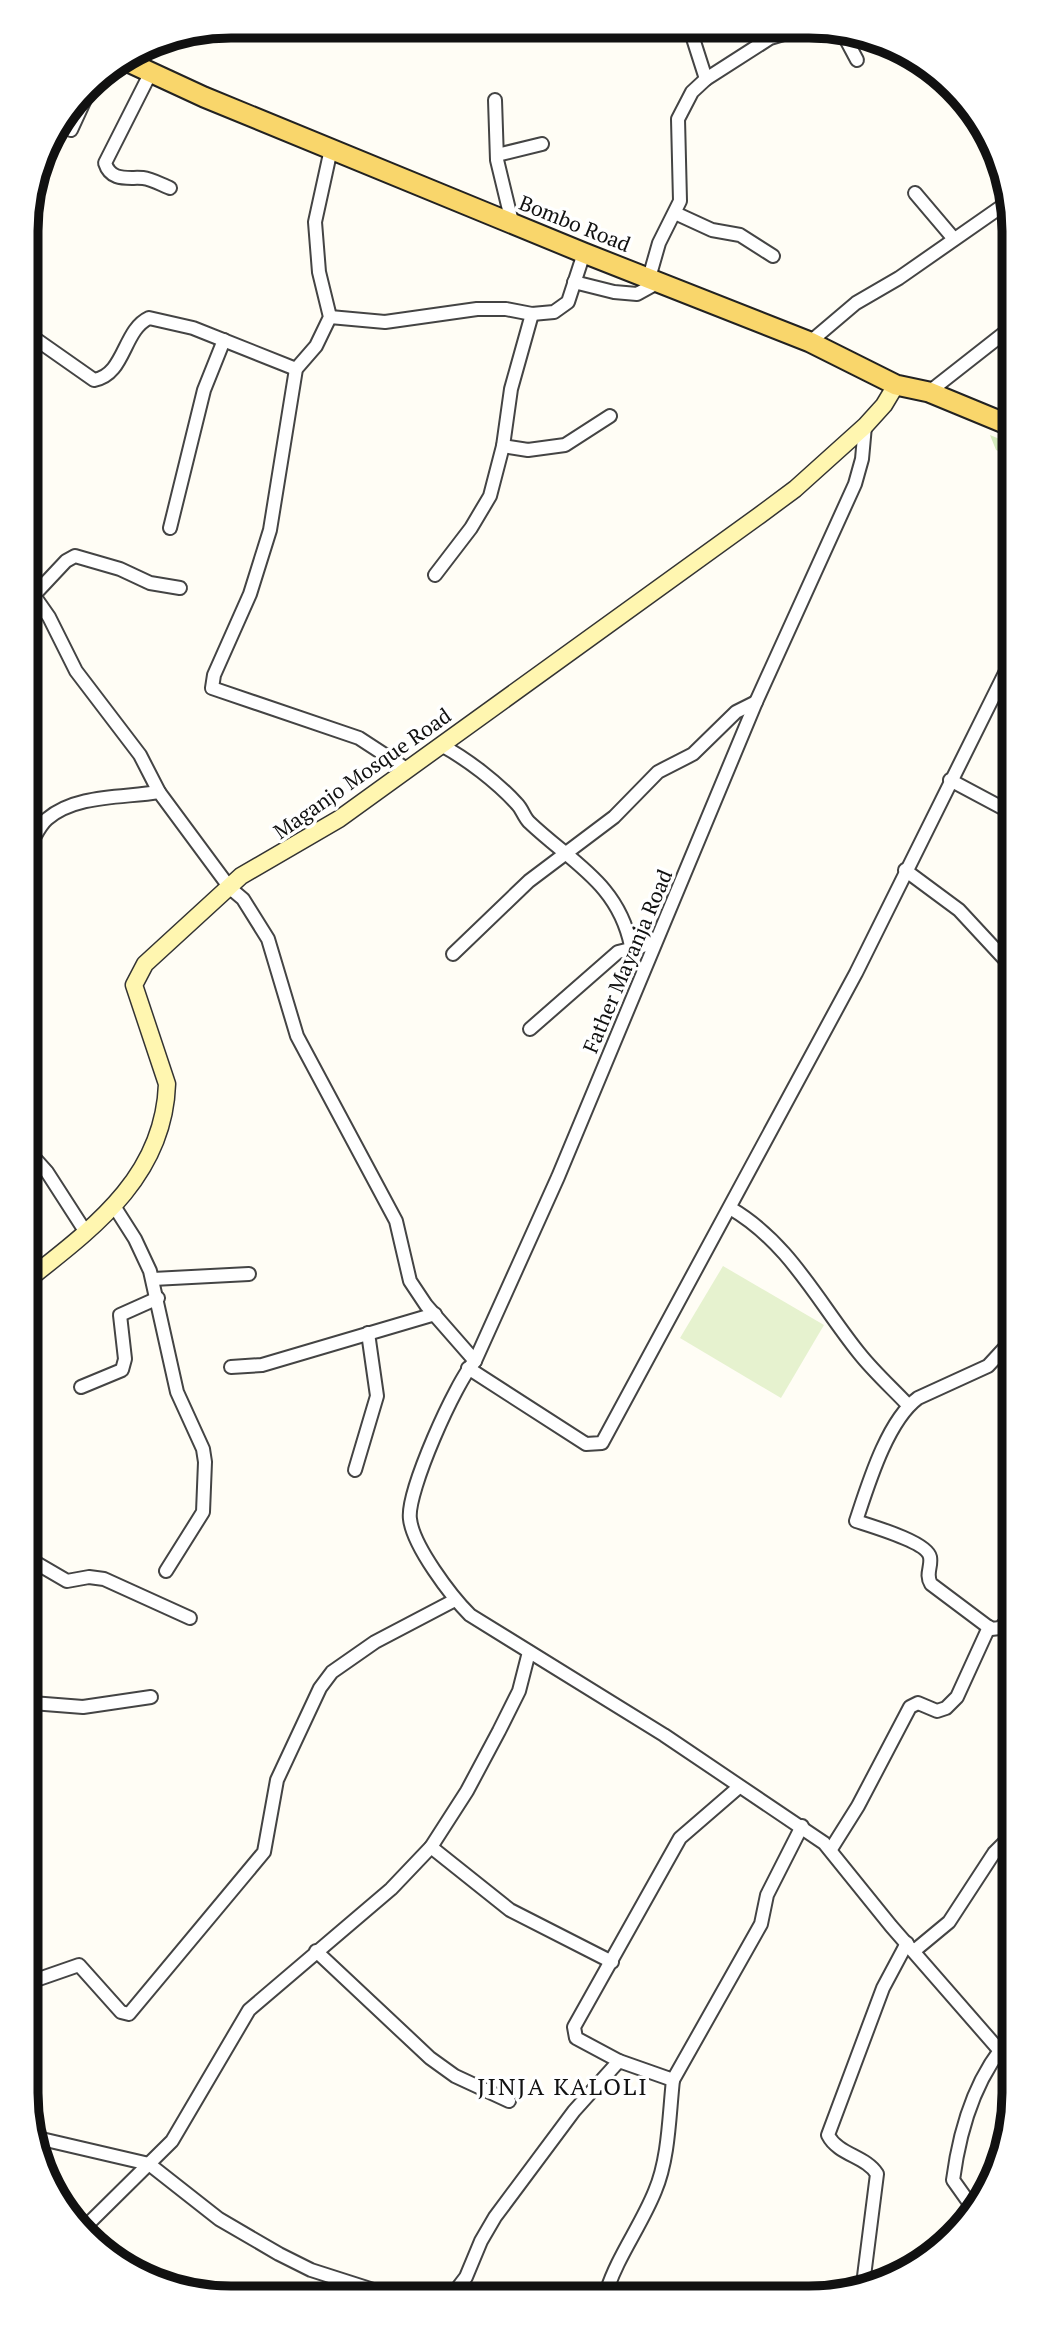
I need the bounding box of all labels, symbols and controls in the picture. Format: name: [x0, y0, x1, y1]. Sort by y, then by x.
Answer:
street label: Bombo Road: [515, 188, 635, 258]
street label: Maganjo Mosque Road: [268, 701, 457, 845]
street label: Father Mayanja Road: [576, 865, 679, 1057]
district label: JINJA KALOLI: [477, 2070, 649, 2102]

